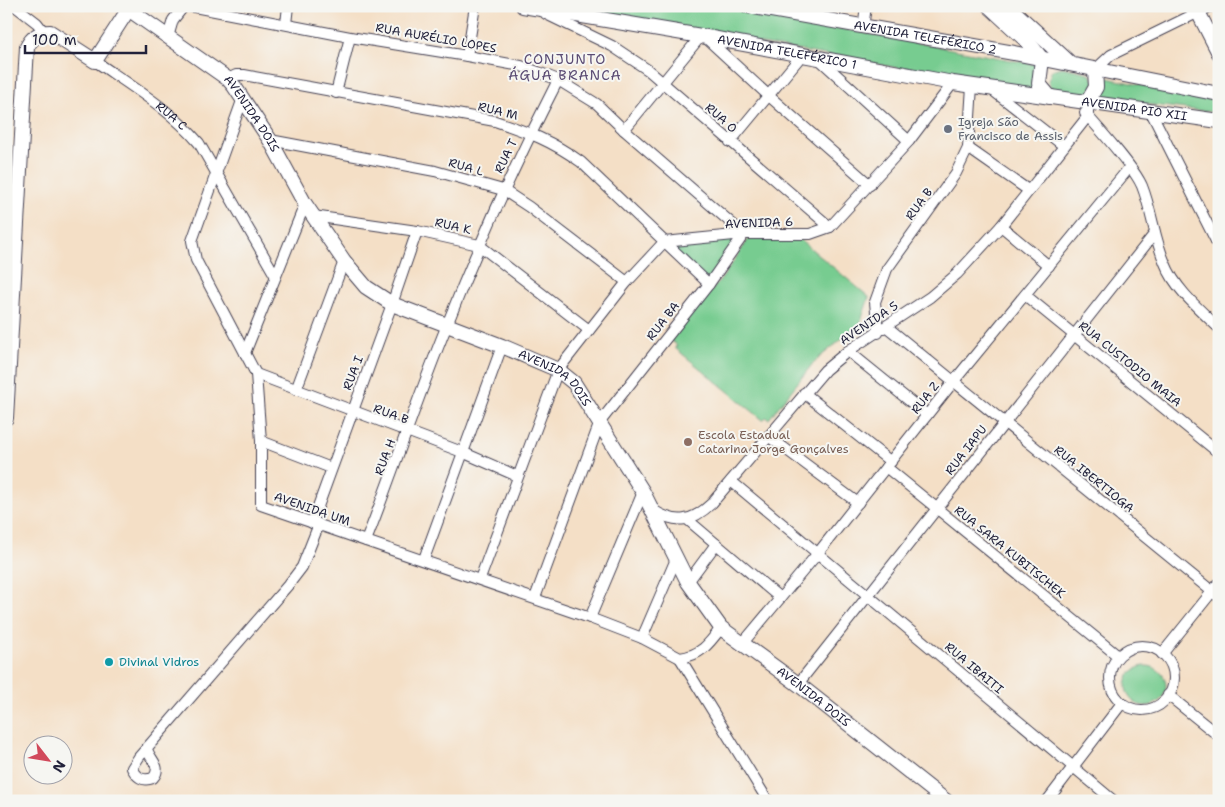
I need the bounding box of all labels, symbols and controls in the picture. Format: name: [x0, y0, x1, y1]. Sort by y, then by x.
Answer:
street label: AVENIDA TELEFÉRICO 2: [853, 17, 998, 58]
street label: RUA AURÉLIO LOPES: [374, 20, 498, 57]
scale bar: [25, 22, 146, 54]
text: 100 m: [32, 30, 77, 50]
street label: AVENIDA TELEFÉRICO 1: [716, 31, 858, 73]
district label: CONJUNTO ÁGUA BRANCA: [508, 50, 622, 84]
street label: AVENIDA DOIS: [220, 72, 283, 155]
street label: AVENIDA PIO XII: [1080, 93, 1189, 124]
street label: RUA C: [152, 98, 190, 134]
street label: RUA M: [476, 98, 520, 124]
street label: RUA O: [702, 100, 740, 136]
place label: Igreja São Francisco de Assis: [958, 114, 1063, 144]
marker: Igreja São Francisco de Assis: [942, 123, 954, 135]
street label: RUA T: [491, 136, 521, 176]
street label: RUA L: [447, 154, 486, 180]
street label: RUA B: [902, 185, 936, 223]
street label: RUA K: [433, 214, 473, 238]
street label: AVENIDA 6: [725, 214, 793, 232]
street label: RUA BA: [643, 298, 683, 344]
street label: AVENIDA 5: [837, 298, 901, 348]
street label: RUA CUSTODIO MAIA: [1075, 318, 1185, 411]
street label: AVENIDA DOIS: [516, 346, 595, 410]
street label: RUA I: [339, 353, 367, 393]
street label: RUA Z: [907, 379, 943, 417]
street label: RUA B: [371, 400, 411, 428]
street label: RUA IAPU: [942, 422, 990, 478]
place label: Escola Estadual Catarina Jorge Gonçalves: [698, 427, 849, 457]
street label: RUA H: [371, 436, 399, 478]
marker: Escola Estadual Catarina Jorge Gonçalves: [682, 436, 694, 448]
street label: RUA IBERTIOGA: [1051, 442, 1137, 516]
street label: AVENIDA UM: [272, 488, 353, 530]
street label: RUA SARA KUBITSCHEK: [951, 502, 1069, 602]
street label: RUA IBAITI: [941, 639, 1007, 697]
place label: Divinal Vidros: [119, 654, 199, 670]
marker: Divinal Vidros: [103, 656, 115, 668]
street label: AVENIDA DOIS: [773, 663, 854, 731]
north arrow: [22, 734, 72, 784]
text: N: [49, 757, 70, 776]

